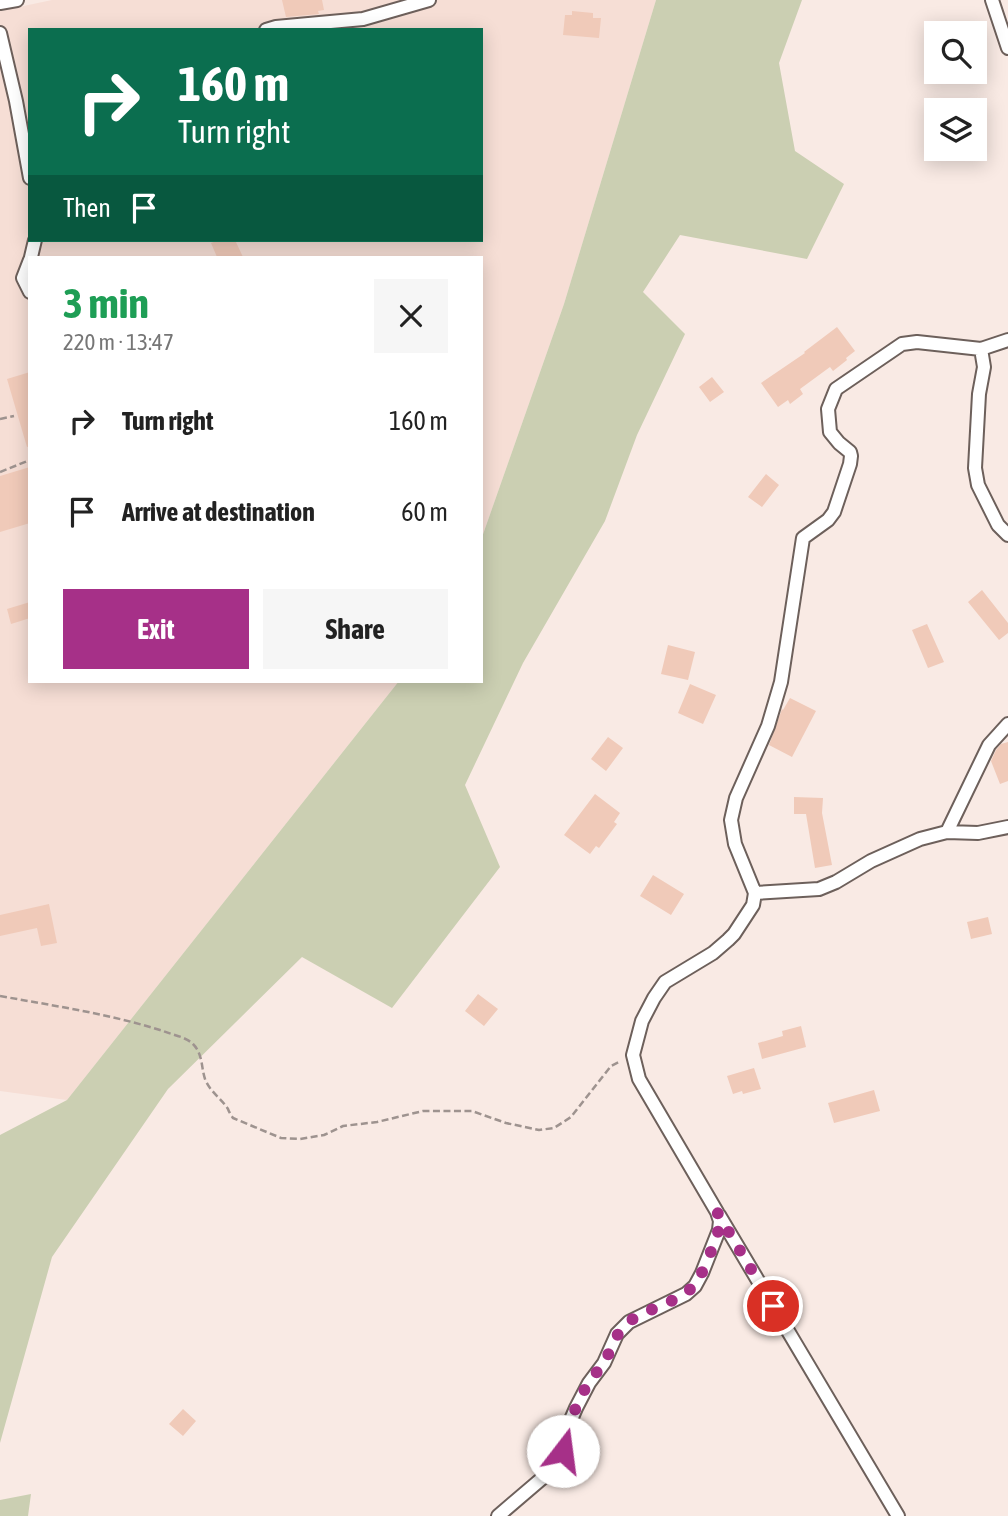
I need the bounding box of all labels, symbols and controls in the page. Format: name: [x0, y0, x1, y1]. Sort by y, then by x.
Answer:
map controls: [924, 21, 987, 161]
button: search: [924, 21, 987, 84]
text: 160 m: [178, 55, 289, 111]
icon: right: [63, 56, 154, 147]
button: layers: [924, 98, 987, 161]
text: Turn right: [178, 113, 291, 150]
icon: arrive: [125, 189, 163, 227]
text: Then: [63, 193, 111, 223]
text: 3 min: [63, 279, 149, 327]
button: close: [374, 279, 448, 353]
text: 220 m · 13:47: [63, 329, 174, 355]
icon: right: [63, 402, 101, 440]
text: Turn right: [122, 406, 213, 436]
text: 160 m: [389, 406, 448, 436]
icon: arrive: [63, 493, 101, 531]
text: Arrive at destination: [122, 497, 315, 527]
text: 60 m: [401, 497, 448, 527]
button: Exit: [63, 589, 249, 669]
button: Share: [263, 589, 448, 669]
pin: [743, 1276, 803, 1336]
icon: arrive: [754, 1287, 792, 1325]
position arrow: [526, 1414, 600, 1488]

